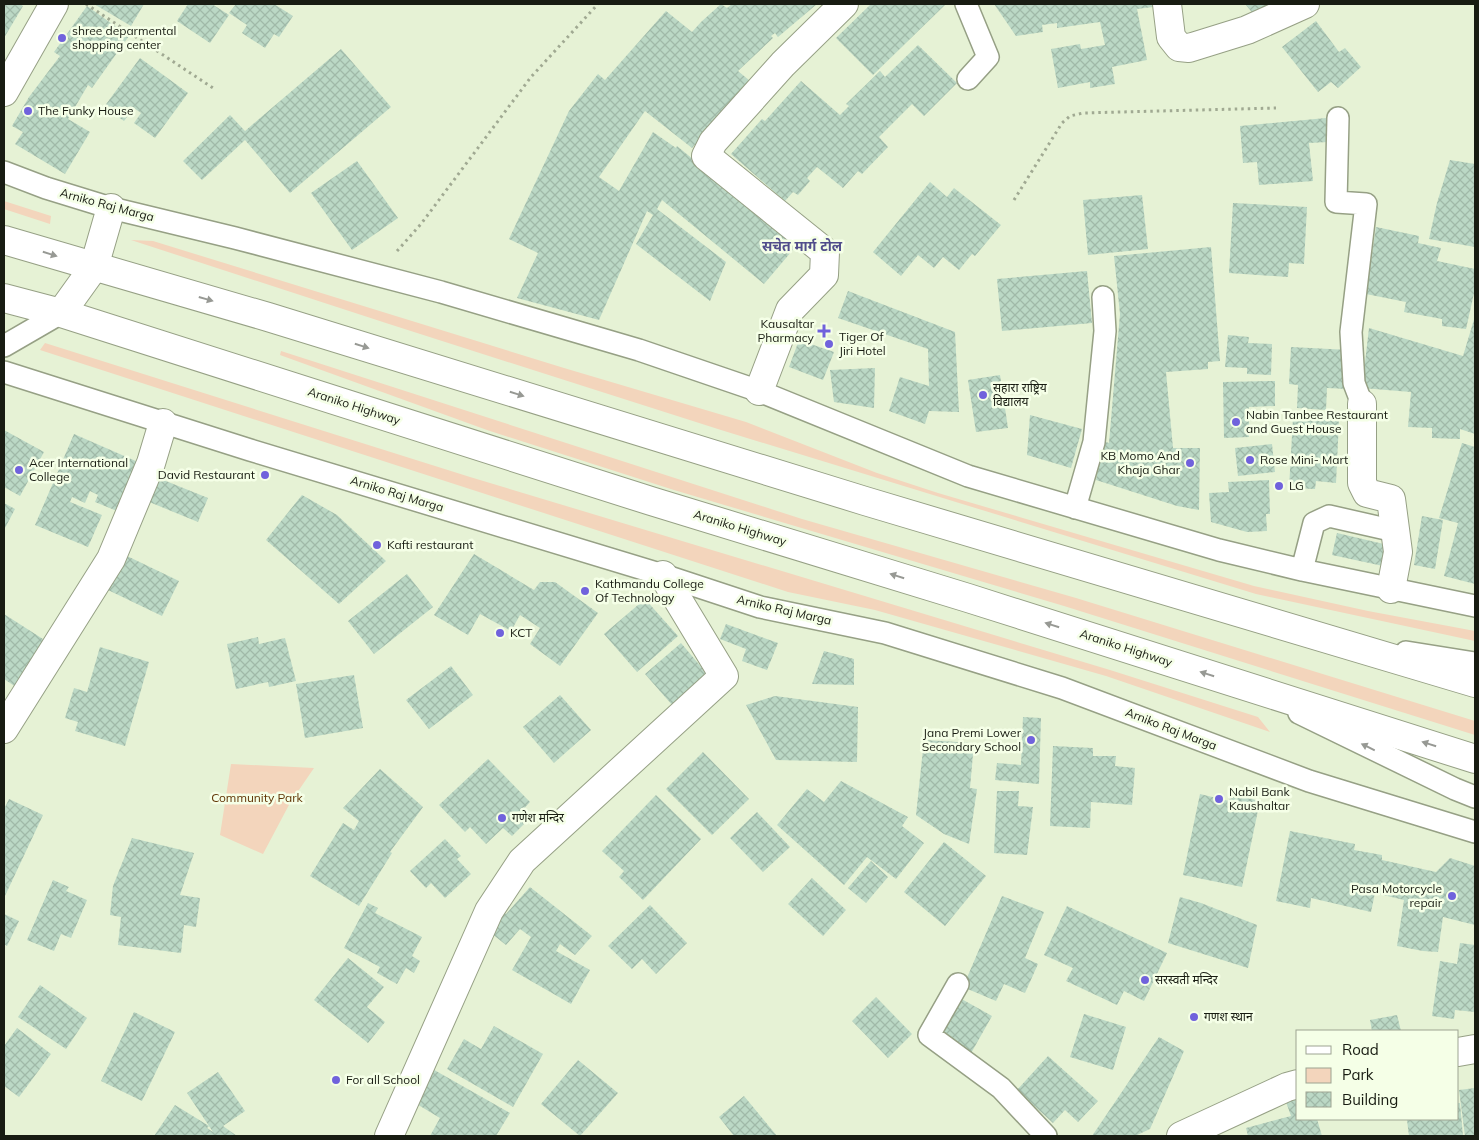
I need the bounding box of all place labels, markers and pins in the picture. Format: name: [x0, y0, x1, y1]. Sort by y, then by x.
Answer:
place label: shree deparmental shopping center: [72, 23, 176, 52]
marker: shree deparmental shopping center: [56, 32, 68, 44]
place label: The Funky House: [38, 103, 133, 118]
marker: The Funky House: [22, 105, 34, 117]
place label: Kausaltar Pharmacy: [758, 316, 815, 345]
marker: Kausaltar Pharmacy: [818, 325, 830, 337]
place label: Tiger Of Jiri Hotel: [839, 329, 886, 358]
marker: Tiger Of Jiri Hotel: [823, 338, 835, 350]
place label: सहारा राष्ट्रिय विद्यालय: [993, 380, 1048, 409]
marker: सहारा राष्ट्रिय विद्यालय: [977, 389, 989, 401]
place label: Nabin Tanbee Restaurant and Guest House: [1246, 407, 1388, 436]
marker: Nabin Tanbee Restaurant and Guest House: [1230, 416, 1242, 428]
place label: KB Momo And Khaja Ghar: [1100, 448, 1181, 477]
place label: Rose Mini- Mart: [1260, 452, 1348, 467]
marker: Rose Mini- Mart: [1244, 454, 1256, 466]
place label: Acer International College: [29, 455, 128, 484]
marker: KB Momo And Khaja Ghar: [1184, 457, 1196, 469]
marker: Acer International College: [13, 464, 25, 476]
place label: David Restaurant: [158, 467, 255, 482]
marker: David Restaurant: [259, 469, 271, 481]
place label: LG: [1289, 478, 1304, 493]
marker: LG: [1273, 480, 1285, 492]
place label: Kafti restaurant: [387, 537, 474, 552]
marker: Kafti restaurant: [371, 539, 383, 551]
place label: Kathmandu College Of Technology: [595, 576, 704, 605]
marker: Kathmandu College Of Technology: [579, 585, 591, 597]
place label: KCT: [510, 625, 533, 640]
marker: KCT: [494, 627, 506, 639]
place label: Jana Premi Lower Secondary School: [922, 725, 1022, 754]
marker: Jana Premi Lower Secondary School: [1025, 734, 1037, 746]
place label: Nabil Bank Kaushaltar: [1229, 784, 1291, 813]
marker: Nabil Bank Kaushaltar: [1213, 793, 1225, 805]
place label: गणेश मन्दिर: [512, 810, 565, 825]
marker: गणेश मन्दिर: [496, 812, 508, 824]
place label: Pasa Motorcycle repair: [1351, 881, 1443, 910]
marker: Pasa Motorcycle repair: [1446, 890, 1458, 902]
place label: सरस्वती मन्दिर: [1155, 972, 1219, 987]
marker: सरस्वती मन्दिर: [1139, 974, 1151, 986]
place label: गणश स्थान: [1204, 1009, 1253, 1024]
marker: गणश स्थान: [1188, 1011, 1200, 1023]
place label: For all School: [346, 1072, 420, 1087]
marker: For all School: [330, 1074, 342, 1086]

